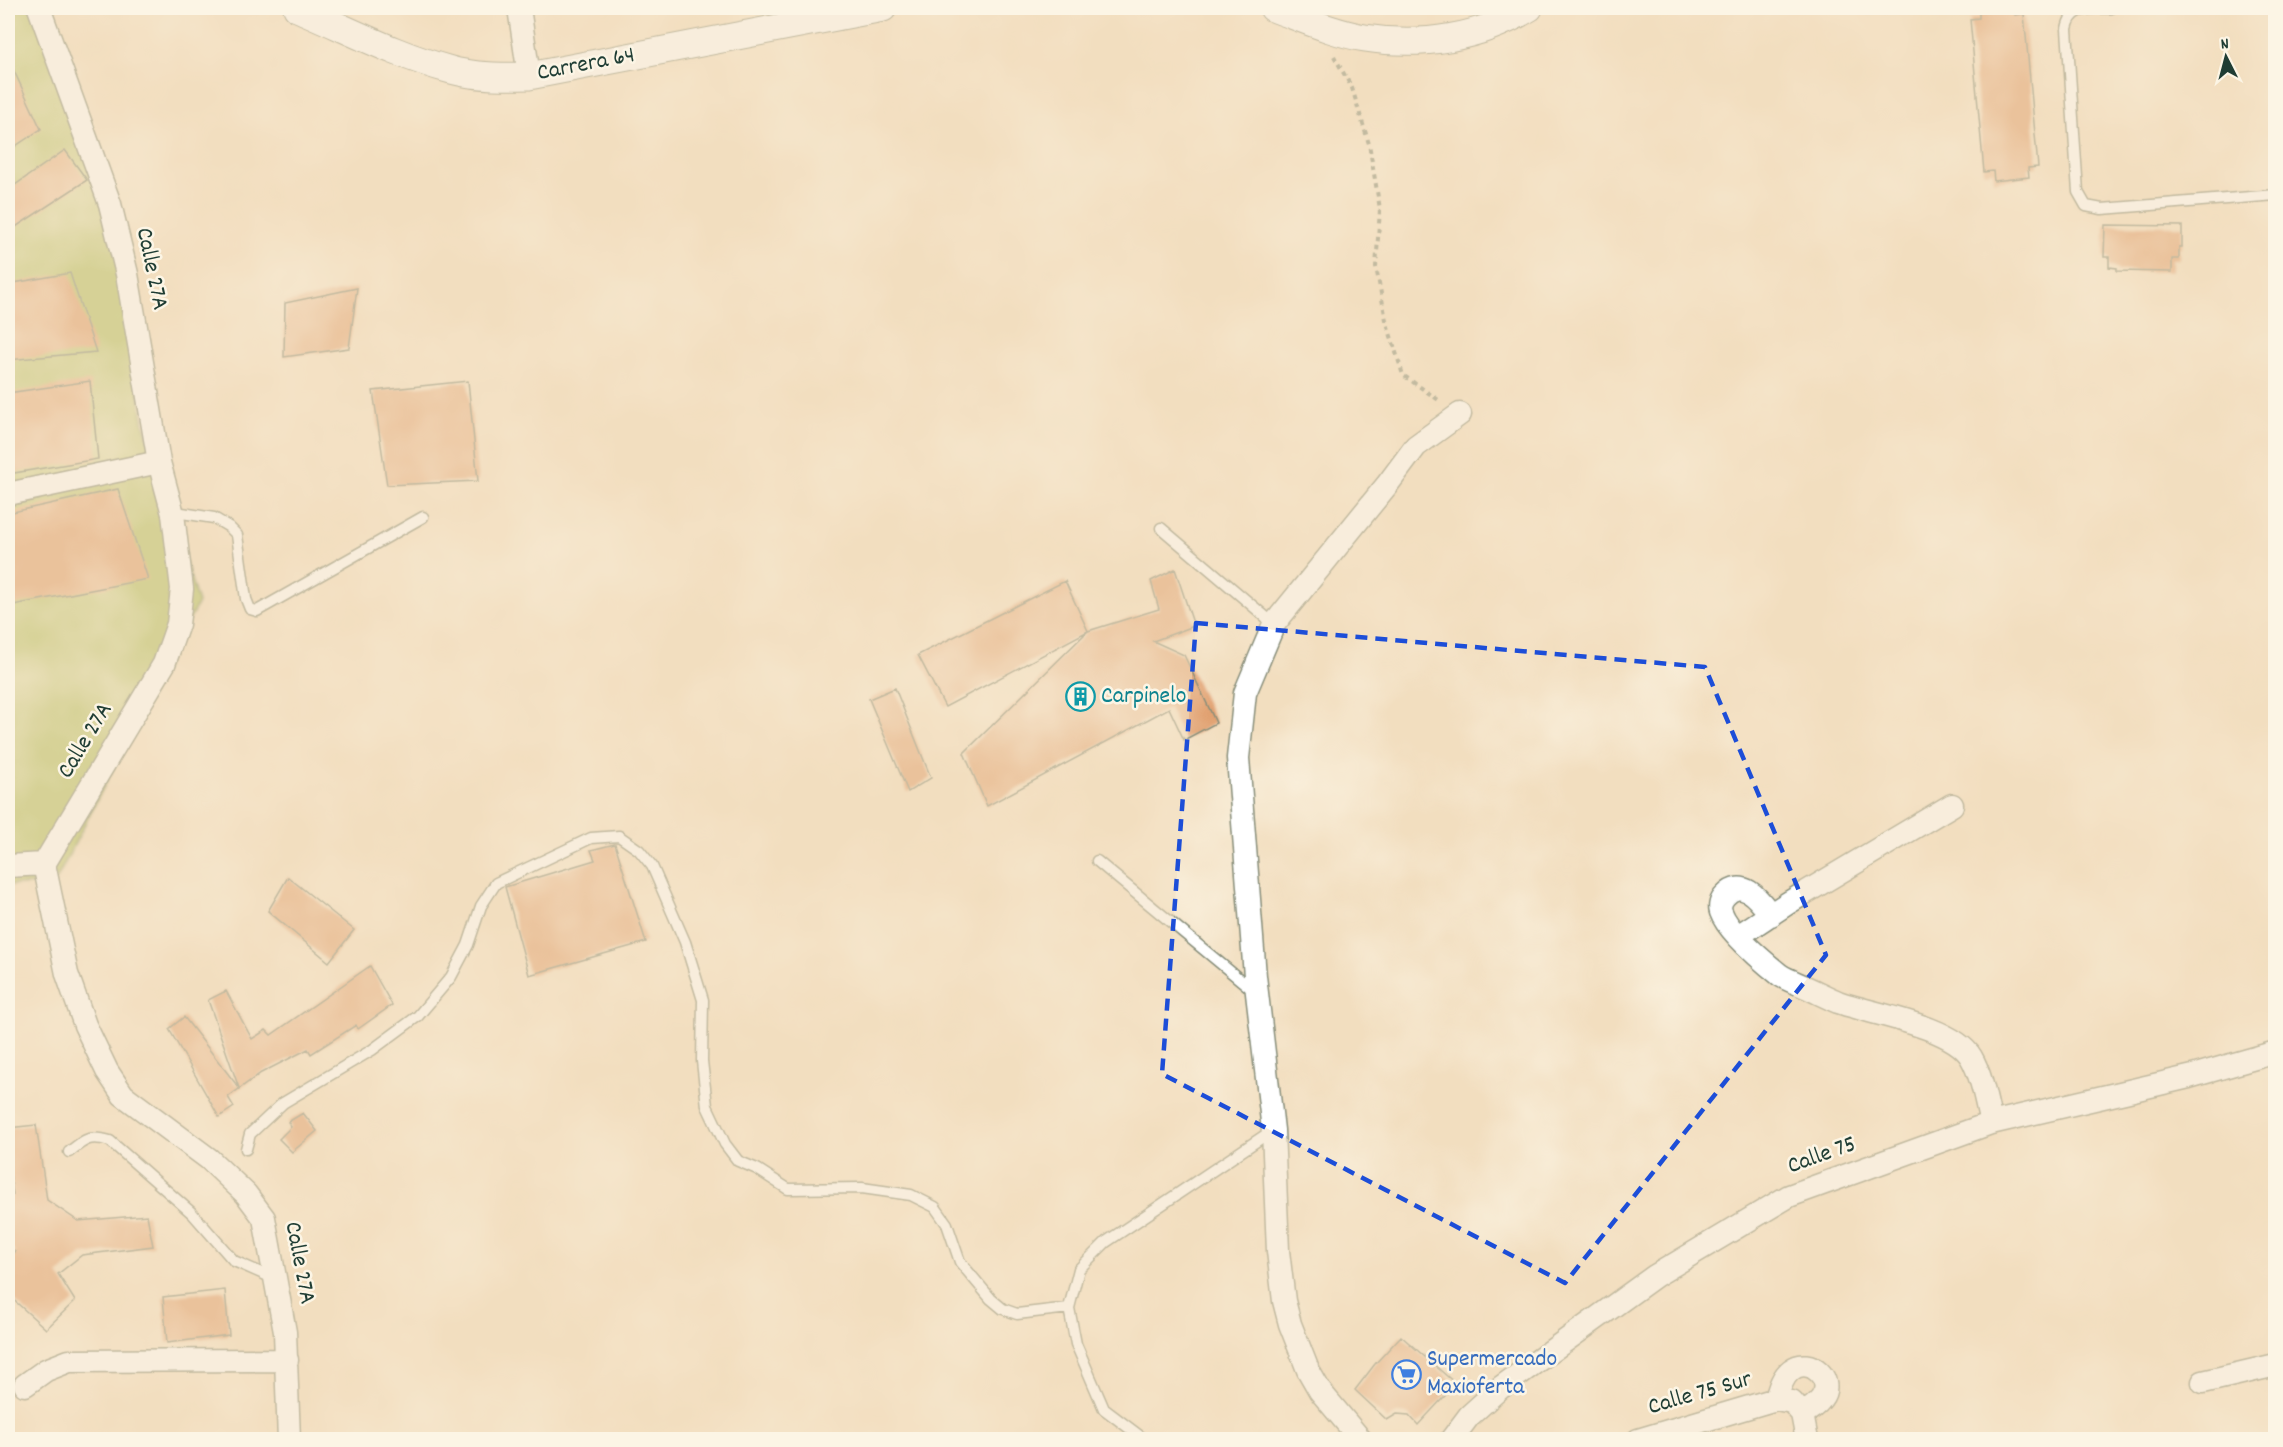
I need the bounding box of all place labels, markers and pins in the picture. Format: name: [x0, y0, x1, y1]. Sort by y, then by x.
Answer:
place label: Carpinelo: [1101, 680, 1187, 714]
building icon: Carpinelo: [1064, 681, 1096, 713]
place label: Supermercado Maxioferta: [1427, 1343, 1557, 1405]
supermarket icon: Supermercado Maxioferta: [1390, 1358, 1422, 1390]

